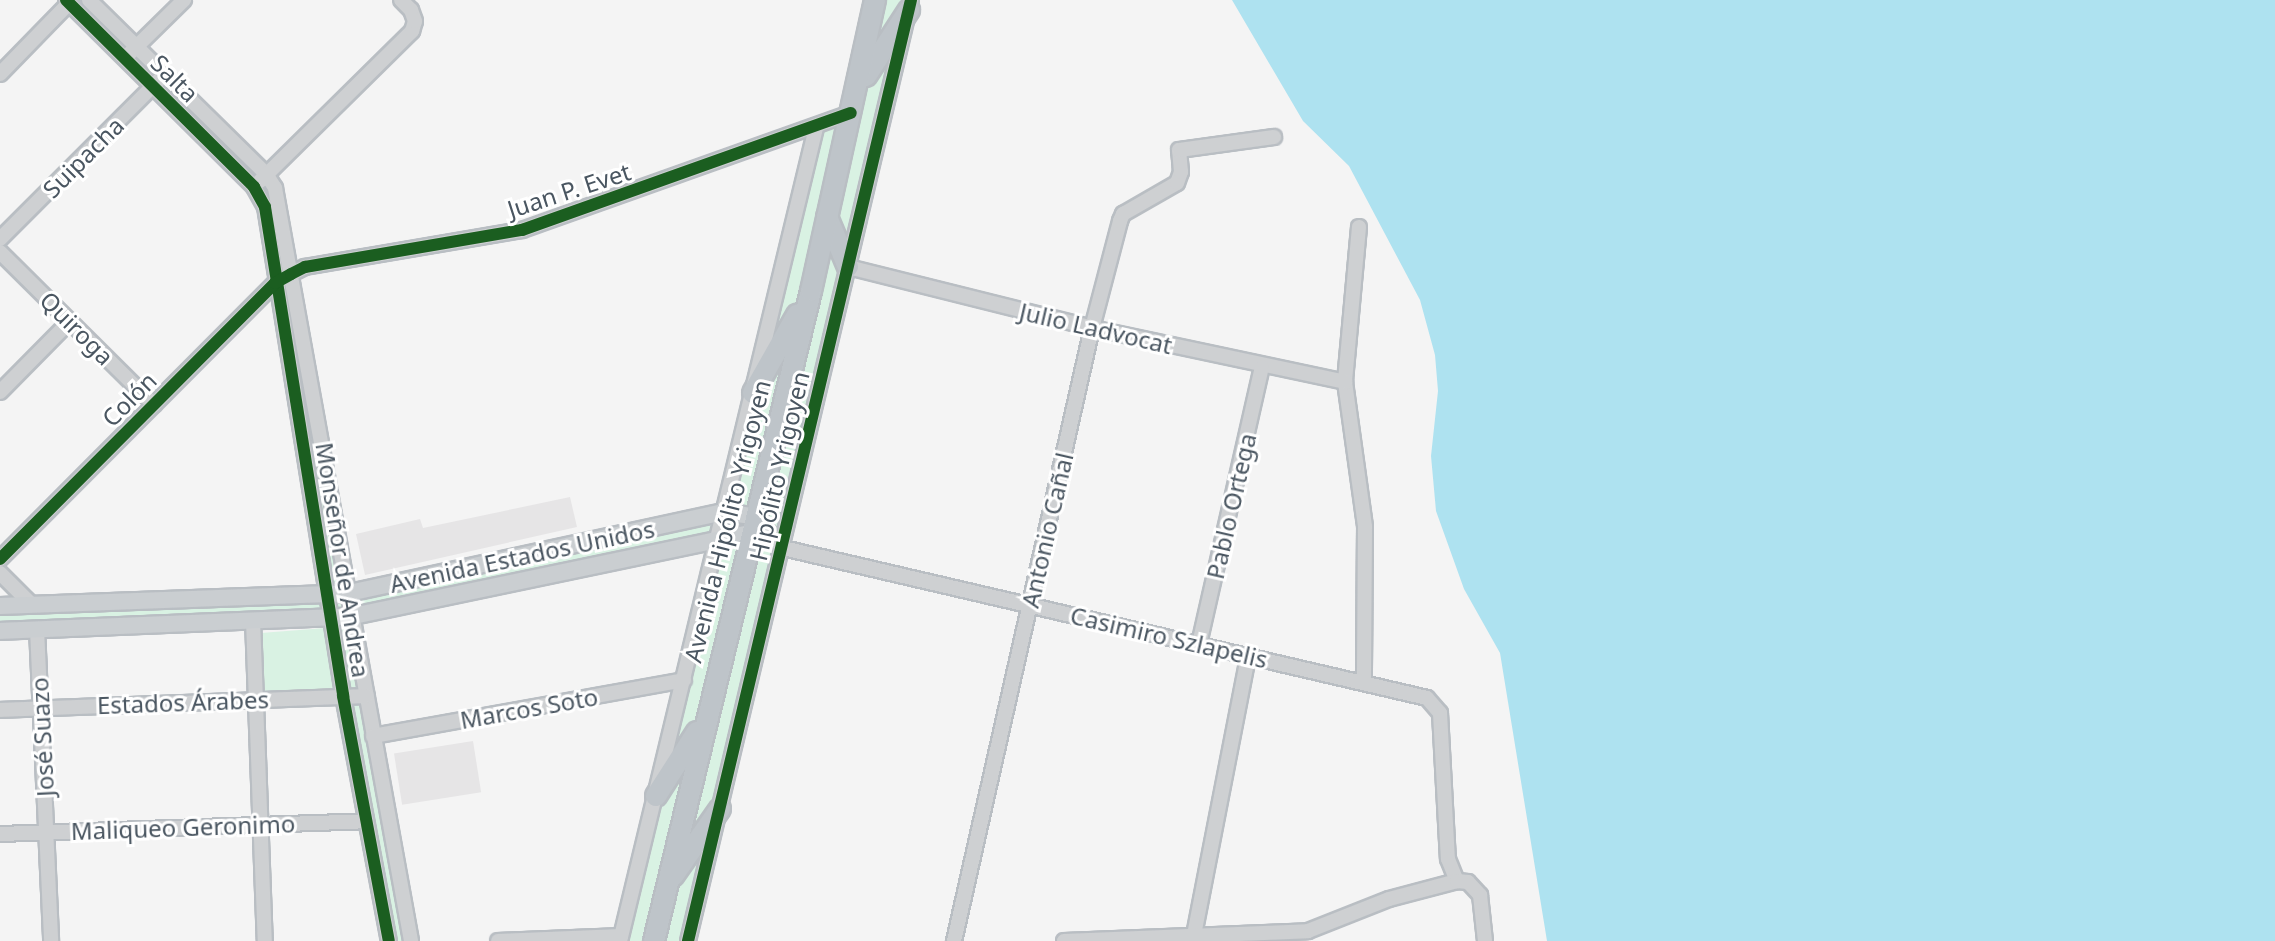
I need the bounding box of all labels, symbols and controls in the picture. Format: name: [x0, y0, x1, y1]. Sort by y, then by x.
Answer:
street label: Salta: [145, 48, 205, 108]
street label: Suipacha: [37, 111, 129, 203]
street label: Juan P. Evet: [504, 157, 634, 223]
street label: Quiroga: [34, 285, 120, 371]
street label: Julio Ladvocat: [1017, 296, 1175, 360]
street label: Colón: [96, 366, 162, 432]
street label: Hipólito Yrigoyen: [743, 369, 815, 563]
street label: Avenida Hipólito Yrigoyen: [678, 377, 776, 665]
street label: Pablo Ortega: [1200, 430, 1262, 582]
street label: Monseñor de Andrea: [310, 440, 376, 680]
street label: Antonio Cañal: [1015, 450, 1079, 610]
street label: Avenida Estados Unidos: [387, 514, 657, 598]
street label: Casimiro Szlapelis: [1068, 600, 1270, 674]
street label: José Suazo: [24, 677, 60, 797]
street label: Marcos Soto: [458, 682, 600, 734]
street label: Estados Árabes: [97, 685, 269, 719]
street label: Maliqueo Geronimo: [70, 809, 296, 845]

